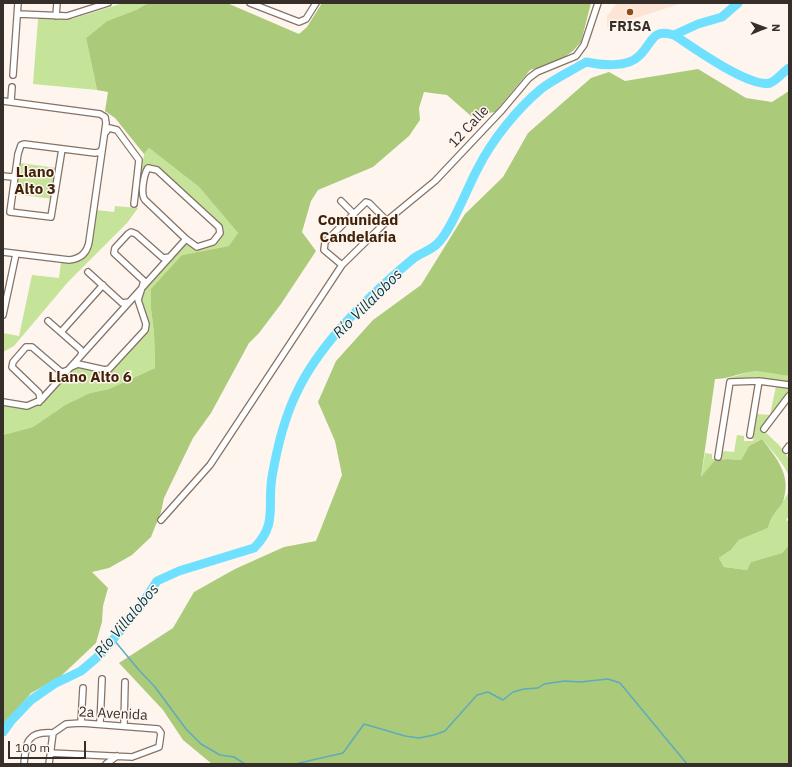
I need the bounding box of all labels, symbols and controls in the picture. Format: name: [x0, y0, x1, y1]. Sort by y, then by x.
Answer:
marker: FRISA: [625, 7, 635, 17]
north arrow: [744, 8, 784, 48]
place label: FRISA: [609, 19, 651, 35]
text: N: [769, 24, 783, 32]
street label: 12 Calle: [445, 102, 493, 152]
district label: Llano Alto 3: [14, 164, 56, 199]
district label: Comunidad Candelaria: [318, 212, 398, 247]
water label: Río Villalobos: [330, 266, 406, 342]
district label: Llano Alto 6: [48, 369, 132, 387]
water label: Río Villalobos: [91, 580, 163, 662]
street label: 2a Avenida: [78, 704, 148, 724]
scale bar: [10, 733, 88, 759]
text: 100 m: [15, 740, 50, 755]

